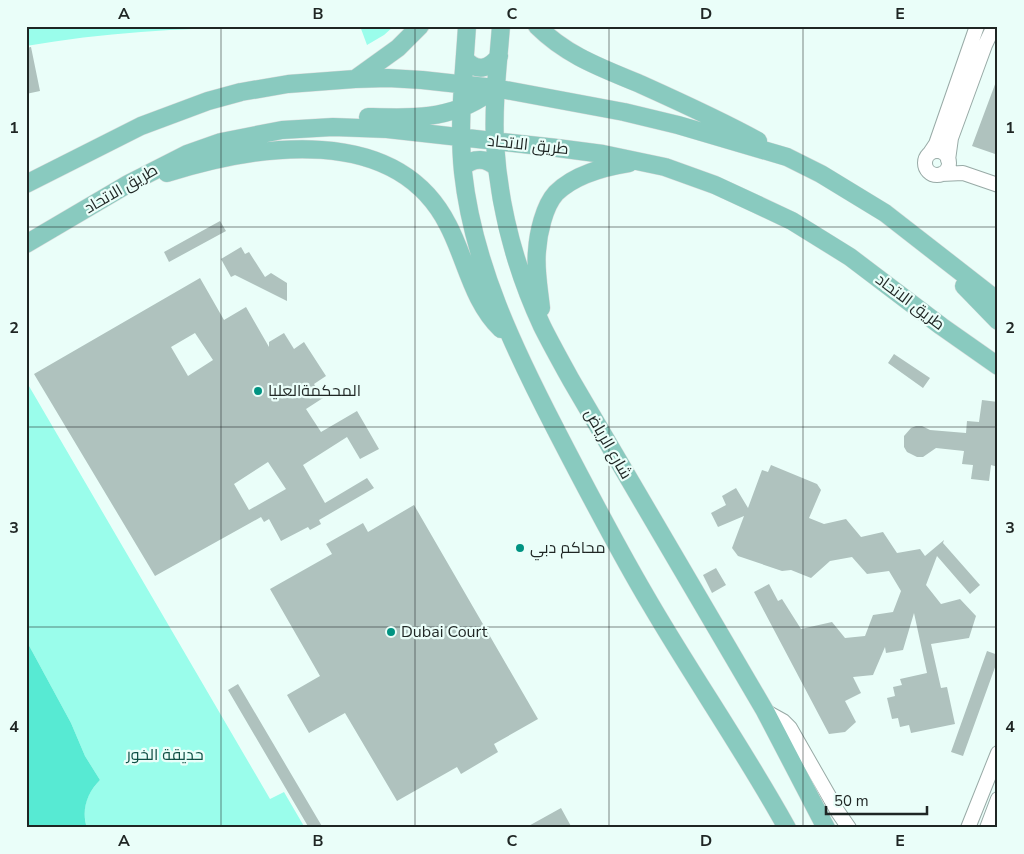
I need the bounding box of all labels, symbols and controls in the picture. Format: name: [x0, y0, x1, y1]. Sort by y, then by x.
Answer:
text: A: [118, 3, 130, 25]
text: B: [312, 3, 324, 25]
text: C: [507, 3, 518, 25]
text: D: [700, 3, 712, 25]
text: E: [895, 3, 905, 25]
text: 1: [9, 117, 19, 139]
text: 1: [1005, 117, 1015, 139]
street label: طريق الاتحاد: [486, 130, 570, 160]
street label: طريق الاتحاد: [80, 159, 162, 219]
street label: طريق الاتحاد: [871, 269, 949, 335]
text: 2: [9, 317, 19, 339]
text: 2: [1005, 317, 1015, 339]
place label: المحكمةالعليا: [268, 380, 361, 402]
marker: المحكمةالعليا: [252, 385, 264, 397]
street label: شارع الرياض: [579, 405, 637, 483]
text: 3: [9, 517, 19, 539]
text: 3: [1005, 517, 1015, 539]
place label: محاكم دبي: [530, 537, 605, 561]
marker: محاكم دبي: [514, 542, 526, 554]
place label: Dubai Court: [401, 621, 488, 643]
marker: Dubai Court: [385, 626, 397, 638]
text: 4: [9, 716, 19, 738]
text: 4: [1005, 716, 1015, 738]
park label: حديقة الخور: [125, 744, 204, 766]
scale bar: [826, 784, 928, 816]
text: 50 m: [834, 791, 869, 811]
text: A: [118, 830, 130, 852]
text: B: [312, 830, 324, 852]
text: C: [507, 830, 518, 852]
text: D: [700, 830, 712, 852]
text: E: [895, 830, 905, 852]

